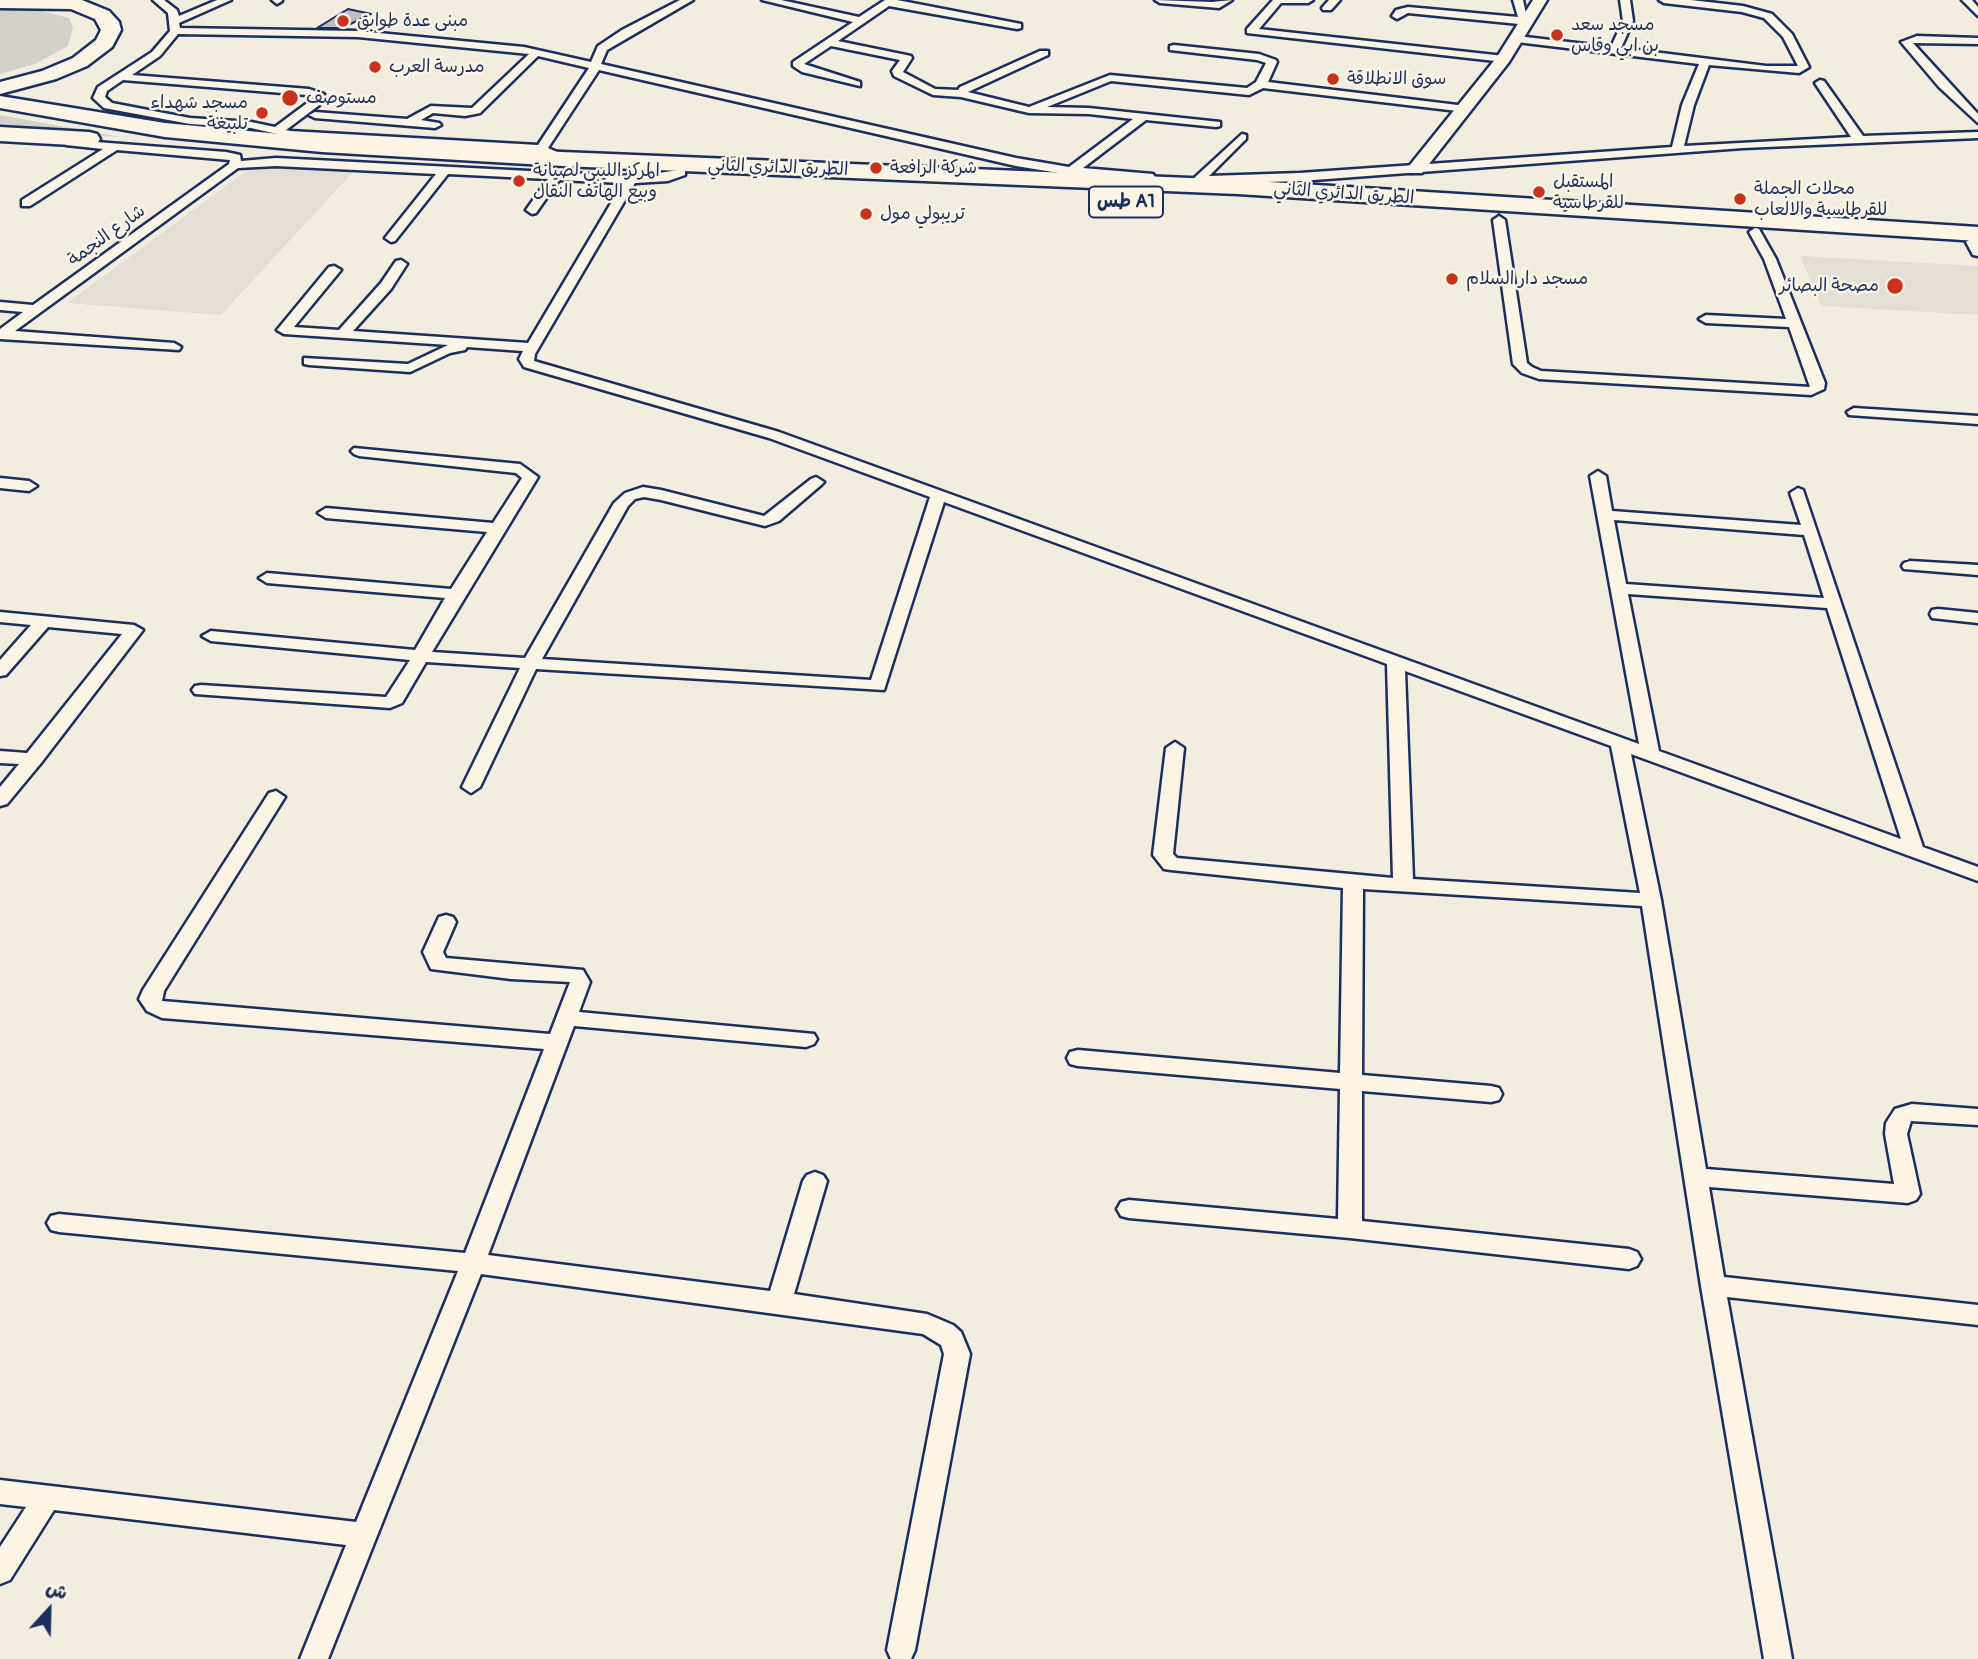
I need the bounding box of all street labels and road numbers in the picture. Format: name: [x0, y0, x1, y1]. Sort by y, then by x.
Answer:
street label: الطريق الدائري الثاني: [707, 155, 849, 181]
street label: الطريق الدائري الثاني: [1273, 178, 1415, 210]
road number: طس A1: [1089, 186, 1163, 218]
street label: شارع النجمة: [64, 201, 150, 271]

